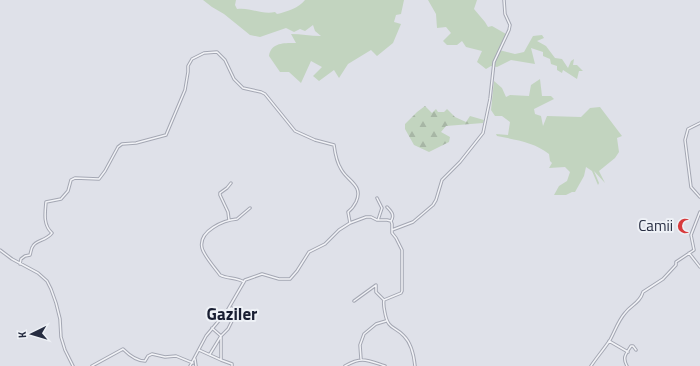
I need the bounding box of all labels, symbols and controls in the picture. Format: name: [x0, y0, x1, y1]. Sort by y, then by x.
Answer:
place label: Camii: [638, 214, 673, 237]
mosque icon: Camii: [676, 217, 694, 235]
district label: Gaziler: [207, 301, 258, 327]
north arrow: [12, 314, 52, 354]
text: K: [14, 330, 30, 339]

